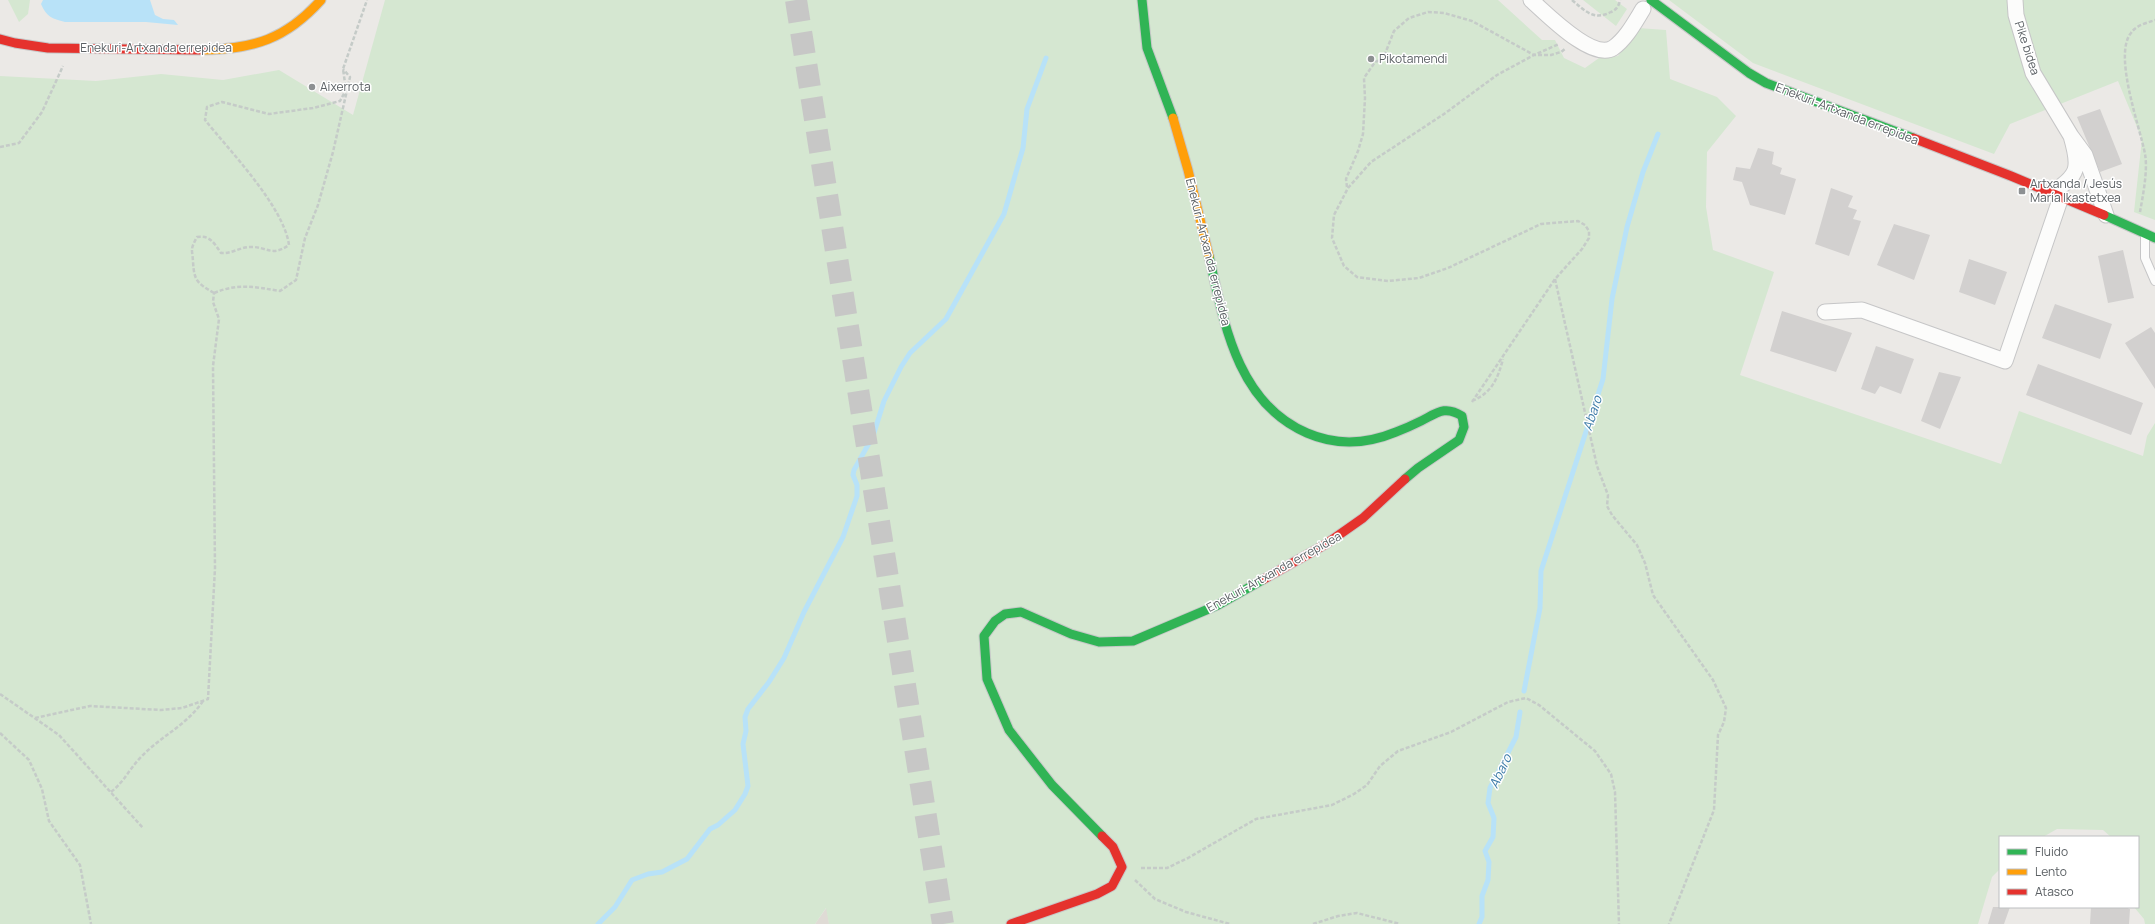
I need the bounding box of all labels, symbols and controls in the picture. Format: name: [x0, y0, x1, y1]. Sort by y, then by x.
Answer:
street label: Pike bidea: [2011, 19, 2044, 77]
street label: Enekuri-Artxanda errepidea: [80, 39, 232, 56]
place label: Pikotamendi: [1379, 50, 1447, 67]
marker: Pikotamendi: [1366, 54, 1376, 64]
place label: Aixerrota: [320, 78, 371, 95]
street label: Enekuri-Artxanda errepidea: [1773, 78, 1921, 149]
marker: Aixerrota: [307, 82, 317, 92]
place label: Artxanda / Jesús María Ikastetxea: [2030, 175, 2122, 206]
street label: Enekuri-Artxanda errepidea: [1182, 176, 1235, 328]
marker: Artxanda / Jesús María Ikastetxea: [2017, 186, 2027, 196]
water label: Abaro: [1578, 392, 1606, 433]
street label: Enekuri-Artxanda errepidea: [1203, 527, 1344, 616]
water label: Abaro: [1484, 750, 1516, 791]
legend: [1999, 836, 2139, 908]
text: Fluido: [2035, 843, 2068, 860]
text: Lento: [2035, 863, 2067, 880]
text: Atasco: [2035, 883, 2074, 900]

